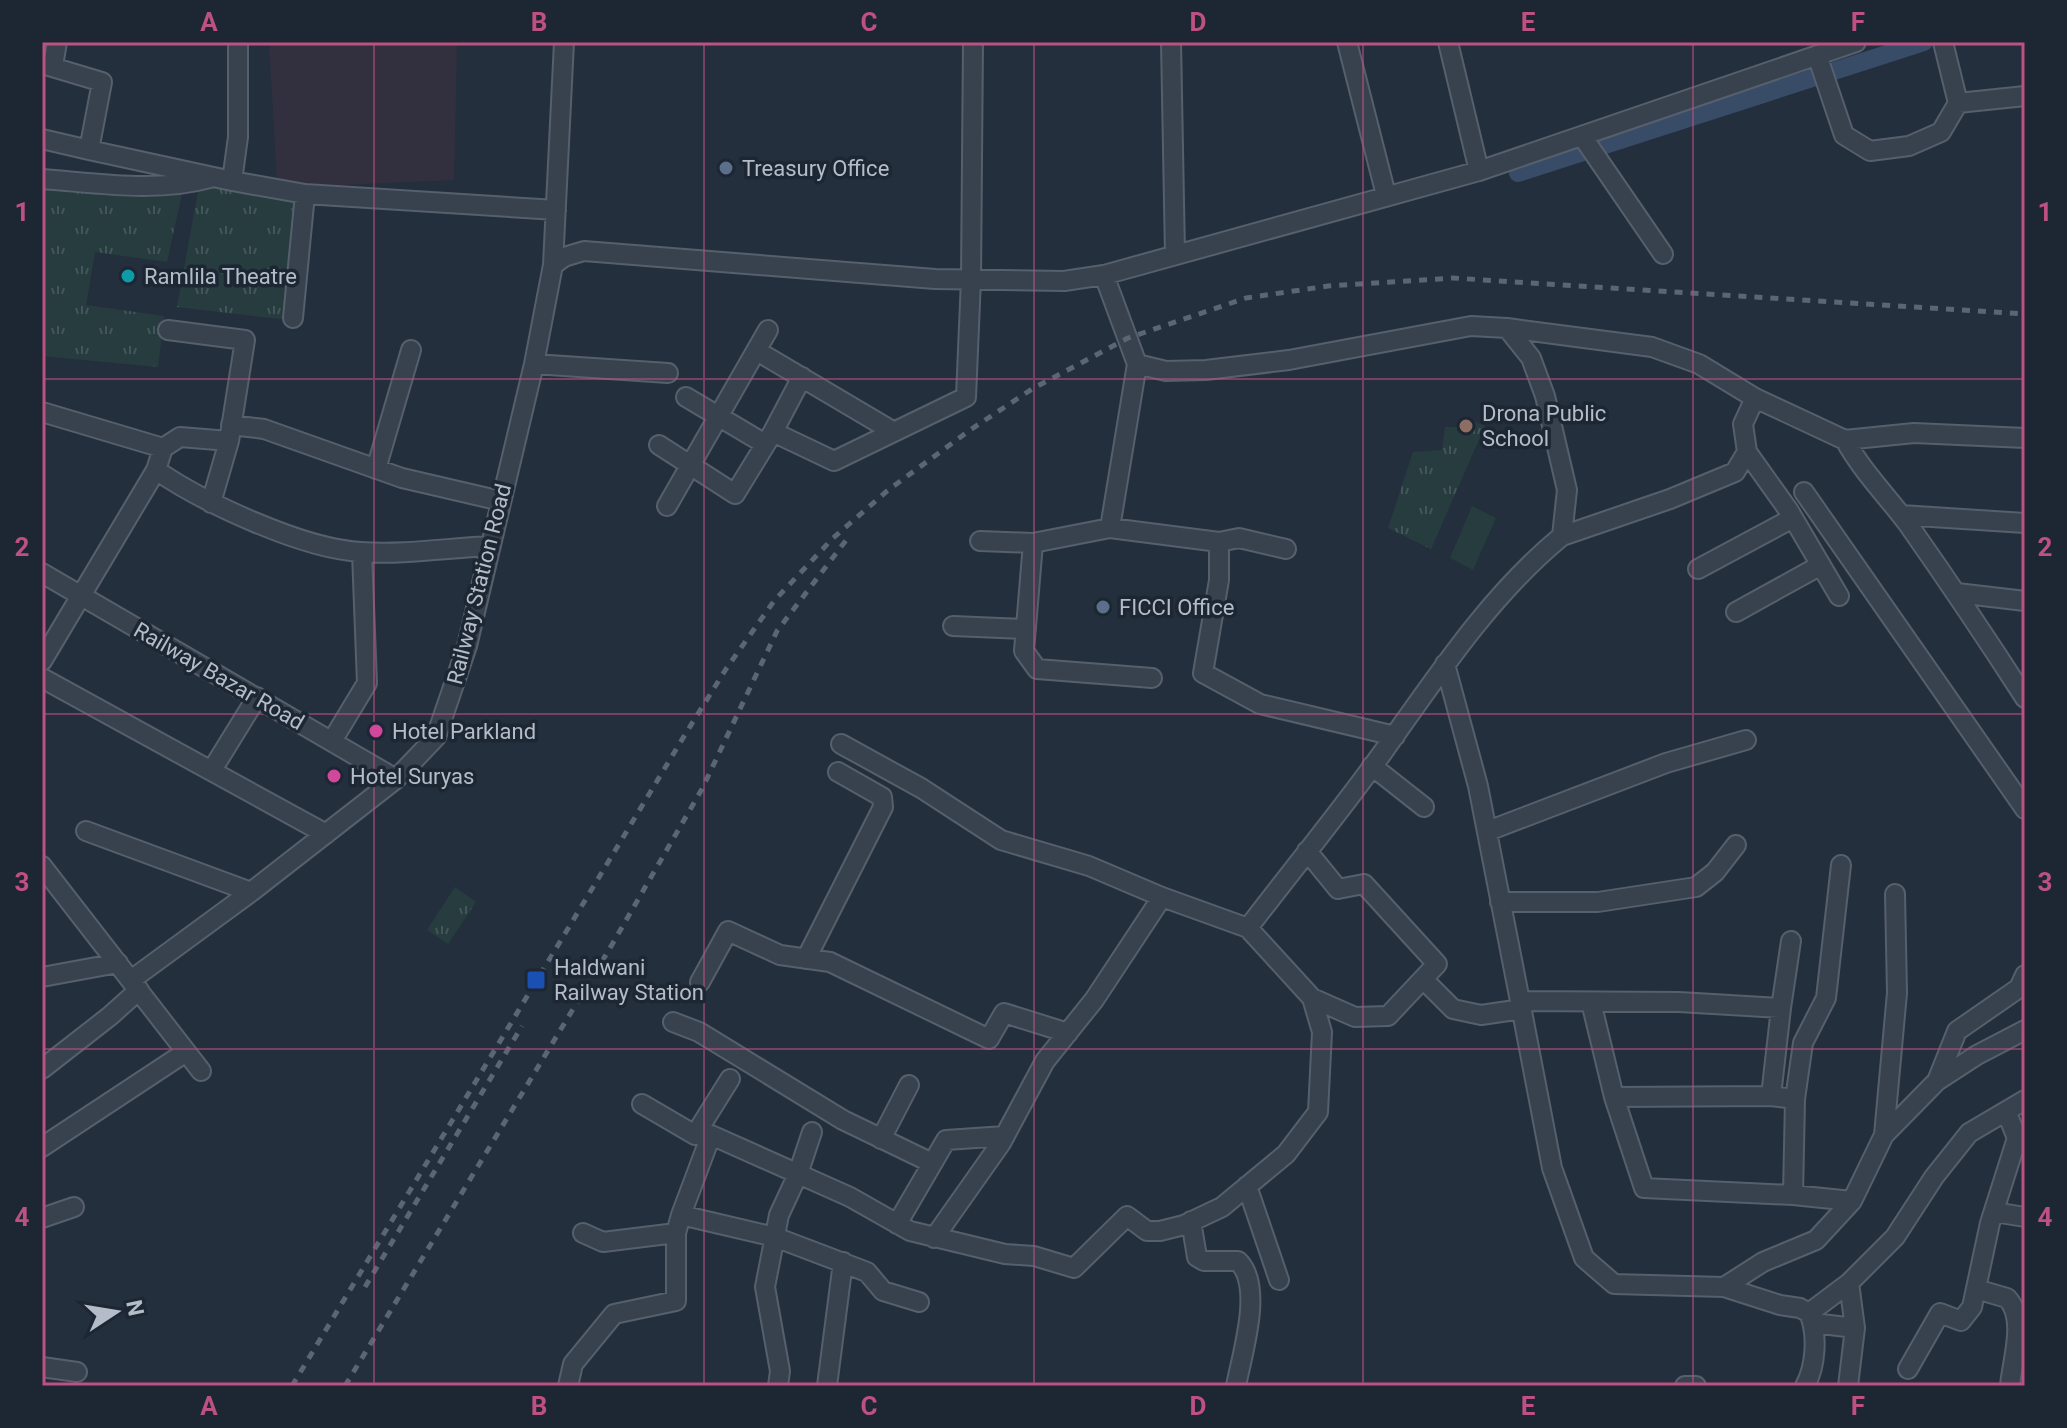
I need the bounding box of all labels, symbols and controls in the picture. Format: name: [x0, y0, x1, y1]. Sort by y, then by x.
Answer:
text: A: [200, 7, 218, 37]
text: B: [531, 7, 547, 37]
text: C: [860, 7, 878, 37]
text: D: [1190, 7, 1206, 37]
text: E: [1521, 7, 1536, 37]
text: F: [1851, 7, 1865, 37]
place label: Treasury Office: [742, 156, 889, 181]
marker: Treasury Office: [717, 159, 735, 177]
text: 1: [15, 197, 29, 227]
text: 1: [2038, 197, 2052, 227]
place label: Ramlila Theatre: [144, 264, 297, 289]
marker: Ramlila Theatre: [119, 267, 137, 285]
place label: Drona Public School: [1482, 401, 1606, 451]
marker: Drona Public School: [1457, 417, 1475, 435]
street label: Railway Station Road: [442, 481, 516, 687]
text: 2: [15, 532, 29, 562]
text: 2: [2038, 532, 2052, 562]
place label: FICCI Office: [1119, 595, 1234, 620]
marker: FICCI Office: [1094, 598, 1112, 616]
street label: Railway Bazar Road: [129, 617, 309, 735]
place label: Hotel Parkland: [392, 719, 536, 744]
marker: Hotel Parkland: [367, 722, 385, 740]
place label: Hotel Suryas: [350, 764, 474, 789]
marker: Hotel Suryas: [325, 767, 343, 785]
text: 3: [15, 867, 29, 897]
text: 3: [2038, 867, 2052, 897]
place label: Haldwani Railway Station: [554, 955, 704, 1005]
marker: Haldwani Railway Station: [525, 969, 547, 991]
text: 4: [15, 1202, 30, 1232]
text: 4: [2038, 1202, 2053, 1232]
north arrow: [76, 1272, 156, 1352]
text: N: [121, 1298, 149, 1318]
text: A: [200, 1391, 218, 1421]
text: B: [531, 1391, 547, 1421]
text: C: [860, 1391, 878, 1421]
text: D: [1190, 1391, 1206, 1421]
text: E: [1521, 1391, 1536, 1421]
text: F: [1851, 1391, 1865, 1421]

